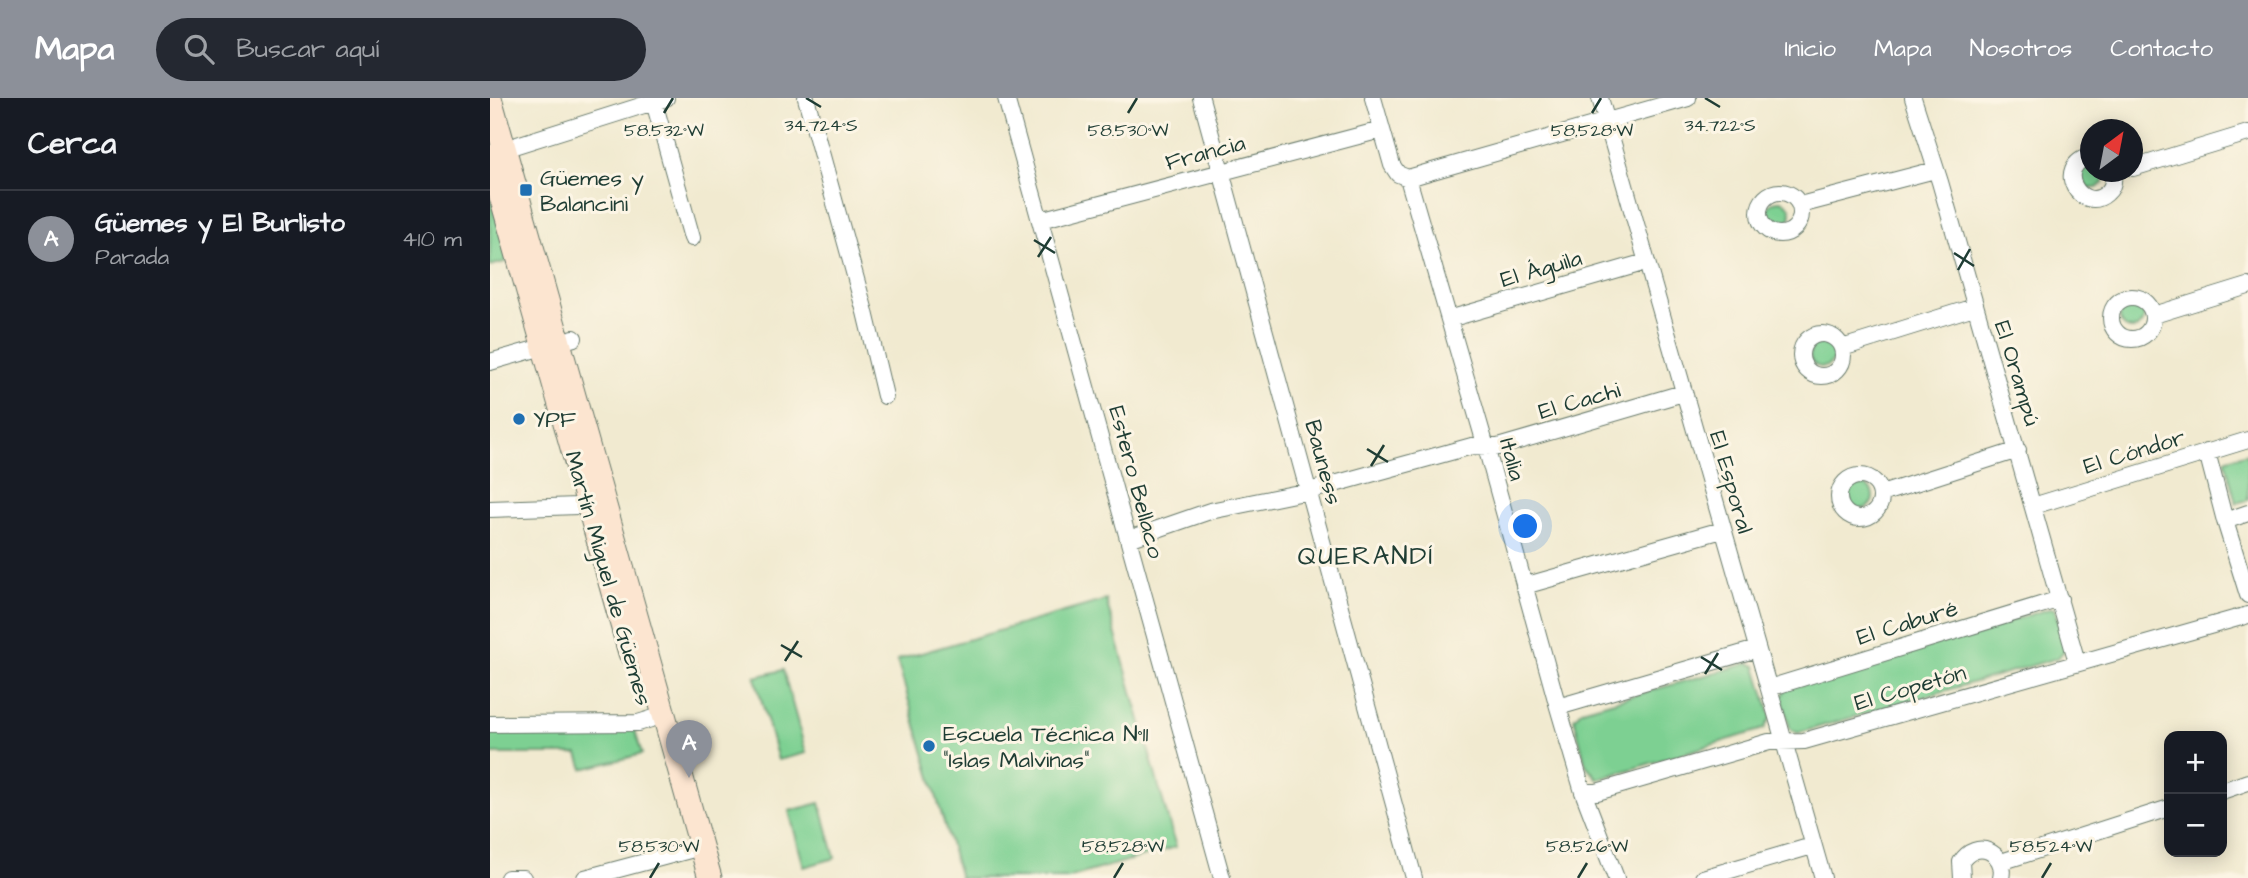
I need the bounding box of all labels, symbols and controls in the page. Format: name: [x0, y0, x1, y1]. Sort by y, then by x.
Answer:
search box: [156, 18, 646, 81]
text: Mapa: [35, 26, 114, 72]
icon: search: [180, 30, 218, 68]
text: Buscar aquí: [236, 31, 379, 67]
text: Inicio: [1784, 32, 1836, 66]
text: Mapa: [1874, 32, 1932, 66]
text: Nosotros: [1970, 32, 2072, 66]
text: Contacto: [2110, 32, 2213, 66]
text: 34.724°S: [784, 113, 858, 138]
text: 34.722°S: [1684, 113, 1756, 138]
text: 58.532°W: [624, 118, 704, 143]
text: 58.530°W: [1087, 118, 1169, 143]
text: 58.528°W: [1551, 118, 1633, 143]
north arrow: [2080, 119, 2143, 182]
text: Cerca: [28, 123, 116, 165]
street label: Francia: [1162, 127, 1249, 179]
place label: Güemes y Balancini: [540, 162, 644, 220]
marker: Güemes y Balancini: [518, 182, 534, 198]
text: Güemes y El Burlisto: [95, 205, 345, 241]
text: A: [44, 223, 58, 255]
text: 410 m: [402, 223, 462, 255]
text: Parada: [95, 241, 169, 273]
street label: El Águila: [1497, 242, 1586, 297]
street label: El Orampú: [1986, 317, 2048, 430]
street label: El Cachi: [1535, 374, 1624, 428]
street label: Estero Bellaco: [1100, 402, 1172, 562]
place label: YPF: [533, 404, 576, 436]
marker: YPF: [511, 411, 527, 427]
street label: Bauness: [1296, 416, 1350, 508]
street label: El Cóndor: [2080, 421, 2189, 483]
street label: El Esporal: [1701, 427, 1761, 537]
street label: Italia: [1491, 434, 1533, 485]
street label: Martín Miguel de Güemes: [555, 447, 660, 710]
your location: [1508, 509, 1542, 543]
district label: QUERANDÍ: [1298, 538, 1434, 574]
street label: El Caburé: [1853, 592, 1962, 653]
street label: El Copetón: [1851, 657, 1970, 719]
place label: Escuela Técnica N°11 "Islas Malvinas": [943, 718, 1149, 776]
pin: A: [666, 720, 712, 778]
map controls: [2164, 731, 2227, 857]
button: +: [2164, 731, 2227, 794]
marker: Escuela Técnica N°11 "Islas Malvinas": [921, 738, 937, 754]
button: −: [2164, 794, 2227, 857]
text: 58.530°W: [618, 834, 700, 859]
text: 58.528°W: [1082, 834, 1164, 859]
text: 58.526°W: [1546, 834, 1628, 859]
text: 58.524°W: [2009, 834, 2093, 859]

